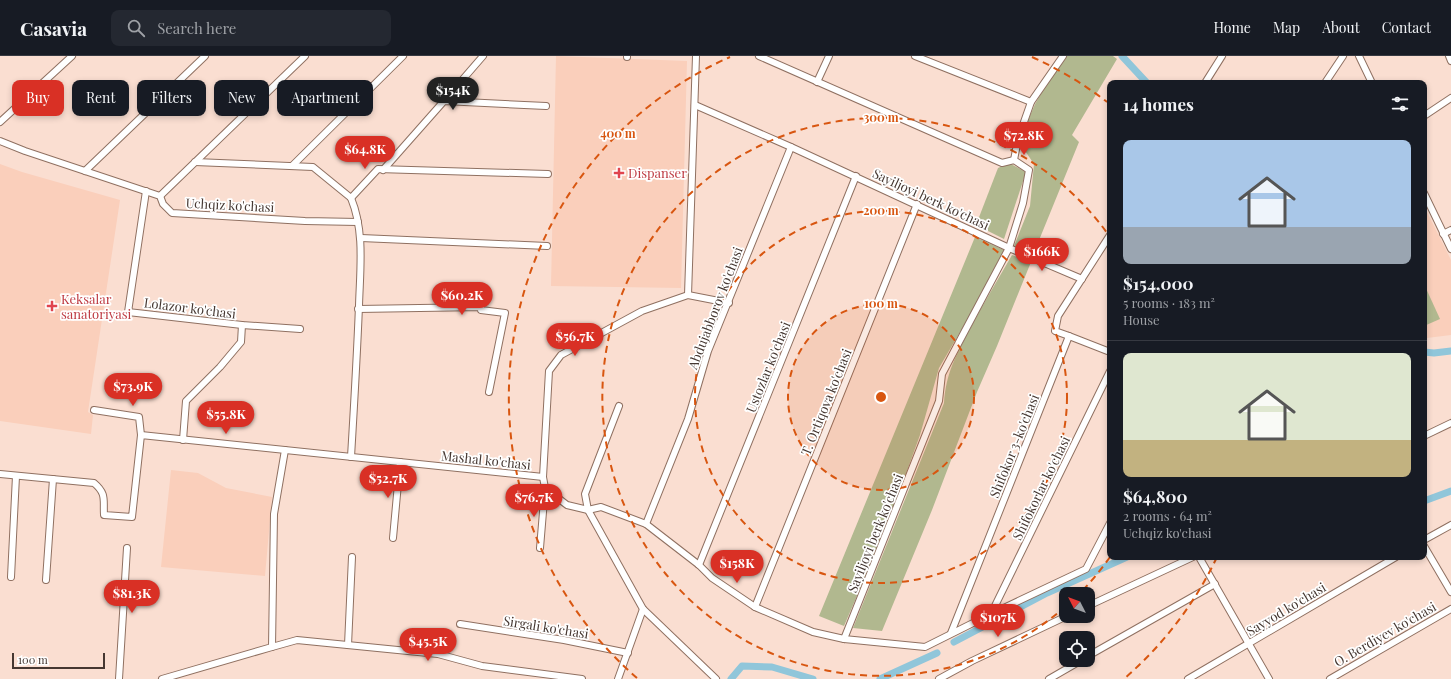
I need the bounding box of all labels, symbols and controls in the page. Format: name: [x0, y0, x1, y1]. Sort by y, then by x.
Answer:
search box: [111, 10, 391, 46]
text: Casavia: [20, 15, 87, 41]
icon: search: [125, 17, 147, 39]
text: Search here: [157, 18, 236, 38]
text: Home: [1213, 18, 1251, 37]
text: Map: [1273, 18, 1300, 37]
text: About: [1322, 18, 1360, 37]
text: Contact: [1382, 18, 1431, 37]
pin: $154K: [425, 77, 481, 111]
chip: Buy: [12, 80, 64, 116]
chip: Rent: [72, 80, 129, 116]
chip: Filters: [137, 80, 206, 116]
chip: New: [214, 80, 269, 116]
chip: Apartment: [277, 80, 373, 116]
text: $154K: [436, 81, 470, 98]
text: 14 homes: [1123, 93, 1194, 115]
icon: filters: [1389, 93, 1411, 115]
text: 300 m: [864, 109, 899, 125]
pin: $72.8K: [991, 122, 1057, 156]
text: 400 m: [600, 125, 636, 141]
text: $72.8K: [1004, 126, 1044, 143]
pin: $64.8K: [332, 136, 398, 170]
text: $64.8K: [344, 140, 386, 157]
place label: Dispanser: [628, 164, 687, 181]
street label: Sayiljoyi berk ko'chasi: [870, 164, 992, 233]
icon: home: [1231, 166, 1303, 238]
marker: Dispanser: [613, 167, 625, 179]
street label: Uchqiz ko'chasi: [185, 194, 275, 215]
text: 200 m: [863, 202, 899, 218]
pin: $166K: [1014, 238, 1070, 272]
text: $166K: [1024, 242, 1060, 259]
street label: Abdujabborov ko'chasi: [683, 244, 746, 372]
text: $154,000: [1123, 272, 1193, 294]
pin: $60.2K: [429, 282, 495, 316]
text: $60.2K: [441, 286, 483, 303]
place label: Keksalar sanatoriyasi: [61, 290, 132, 322]
street label: Lolazor ko'chasi: [143, 293, 237, 322]
text: 5 rooms · 183 m²: [1123, 294, 1215, 311]
text: 100 m: [864, 295, 898, 311]
marker: Keksalar sanatoriyasi: [46, 300, 58, 312]
text: House: [1123, 311, 1160, 328]
street label: Ustozlar ko'chasi: [742, 319, 794, 415]
pin: $56.7K: [542, 323, 608, 357]
text: $56.7K: [555, 327, 595, 344]
street label: T. Ortiqova ko'chasi: [796, 346, 855, 458]
pin: $73.9K: [100, 373, 166, 407]
text: $73.9K: [113, 377, 153, 394]
icon: home: [1231, 379, 1303, 451]
centre of rings: [874, 390, 888, 404]
street label: Shifokor 3-ko'chasi: [985, 391, 1042, 500]
pin: $55.8K: [193, 401, 259, 435]
text: $55.8K: [206, 405, 246, 422]
street label: Shifokorlar ko'chasi: [1008, 433, 1073, 543]
street label: Mashal ko'chasi: [440, 446, 532, 473]
pin: $52.7K: [355, 465, 421, 499]
text: $52.7K: [369, 469, 407, 486]
street label: Sayiljoyi berk ko'chasi: [843, 471, 906, 595]
pin: $76.7K: [501, 484, 567, 518]
text: $64,800: [1123, 485, 1187, 507]
text: $76.7K: [514, 488, 554, 505]
text: 2 rooms · 64 m²: [1123, 507, 1212, 524]
text: Uchqiz ko'chasi: [1123, 524, 1212, 541]
pin: $158K: [709, 550, 765, 584]
text: $158K: [720, 554, 754, 571]
street label: Sayyod ko'chasi: [1243, 578, 1329, 639]
pin: $81.3K: [99, 580, 165, 614]
text: $81.3K: [113, 584, 151, 601]
north arrow: [1059, 587, 1095, 623]
map controls: [1059, 587, 1095, 667]
street label: O. Berdiyev ko'chasi: [1331, 597, 1439, 670]
pin: $107K: [970, 604, 1026, 638]
text: $107K: [980, 608, 1016, 625]
street label: Sirgali ko'chasi: [502, 611, 590, 642]
pin: $45.5K: [395, 628, 461, 662]
button: locate: [1059, 631, 1095, 667]
text: $45.5K: [409, 632, 447, 649]
scale bar: [12, 651, 105, 670]
text: 100 m: [18, 652, 48, 667]

